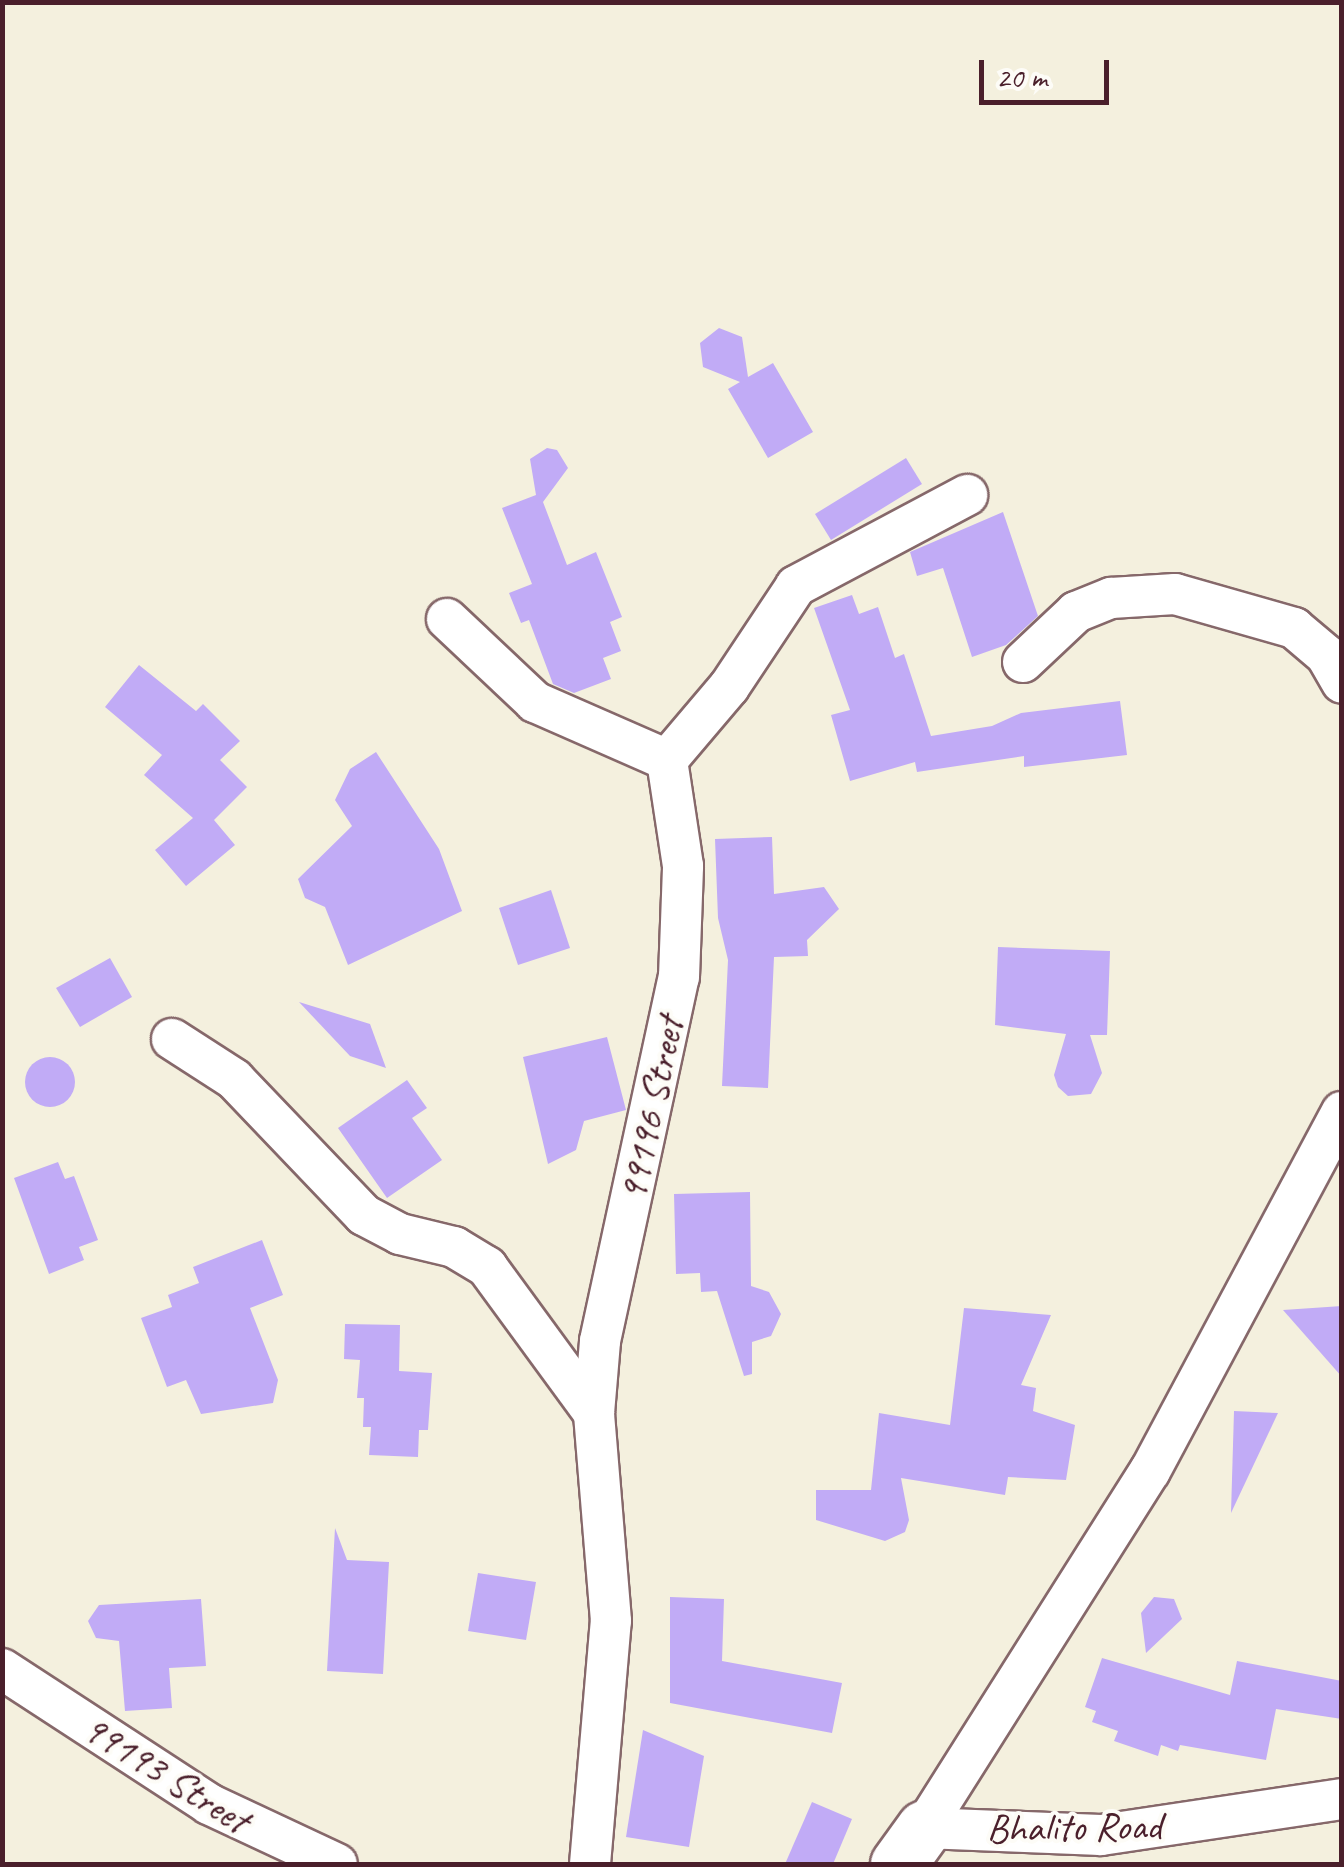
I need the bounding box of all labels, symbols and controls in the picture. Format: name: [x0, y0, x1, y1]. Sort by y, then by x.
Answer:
scale bar: [984, 40, 1114, 102]
text: 20 m: [996, 58, 1047, 96]
street label: 99196 Street: [608, 1013, 694, 1205]
street label: 99193 Street: [74, 1704, 258, 1844]
street label: Bhalito Road: [986, 1801, 1162, 1853]

